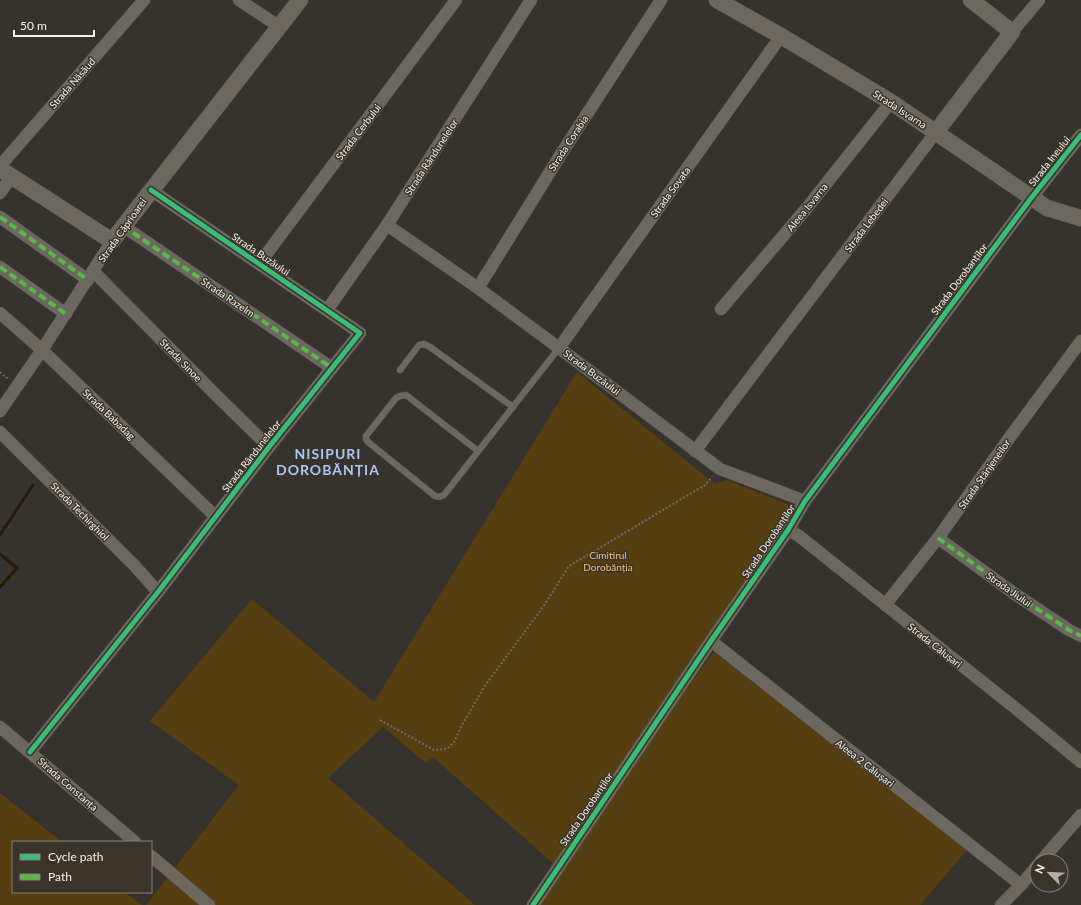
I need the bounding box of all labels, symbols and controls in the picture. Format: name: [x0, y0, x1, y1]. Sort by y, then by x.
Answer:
scale bar: [14, 12, 94, 38]
text: 50 m: [20, 18, 47, 33]
street label: Strada Năsăud: [47, 55, 97, 111]
street label: Strada Isvarna: [871, 87, 929, 131]
street label: Strada Cerbului: [333, 101, 383, 163]
street label: Strada Corabia: [545, 113, 591, 173]
street label: Strada Rândunelelor: [402, 116, 460, 197]
street label: Strada Ineului: [1026, 134, 1072, 188]
street label: Strada Sovata: [648, 164, 692, 220]
street label: Aleea Isvarna: [784, 181, 830, 233]
street label: Strada Căprioarei: [95, 196, 149, 264]
street label: Strada Lebedei: [842, 196, 890, 254]
street label: Strada Buzăului: [230, 230, 292, 278]
street label: Strada Dorobanților: [928, 241, 990, 317]
street label: Strada Razelm: [199, 275, 257, 319]
street label: Strada Sinoe: [158, 336, 204, 384]
street label: Strada Buzăului: [561, 347, 623, 397]
street label: Strada Babadag: [80, 386, 138, 442]
street label: Strada Rândunelelor: [219, 417, 283, 495]
street label: Strada Stânjeneilor: [955, 437, 1013, 511]
district label: NISIPURI DOROBĂNȚIA: [276, 445, 380, 478]
street label: Strada Techirghiol: [48, 479, 112, 543]
street label: Strada Dorobanților: [739, 501, 797, 580]
park label: Cimitirul Dorobănția: [583, 549, 633, 573]
street label: Strada Jiului: [984, 569, 1034, 609]
street label: Strada Călușari: [906, 620, 964, 670]
street label: Aleea 2 Călușari: [834, 737, 896, 789]
street label: Strada Constanța: [36, 755, 100, 813]
street label: Strada Dorobanților: [557, 769, 615, 848]
legend: [12, 841, 152, 893]
text: Cycle path: [48, 849, 103, 864]
north arrow: [1029, 853, 1069, 893]
text: N: [1032, 862, 1047, 875]
text: Path: [48, 869, 72, 884]

